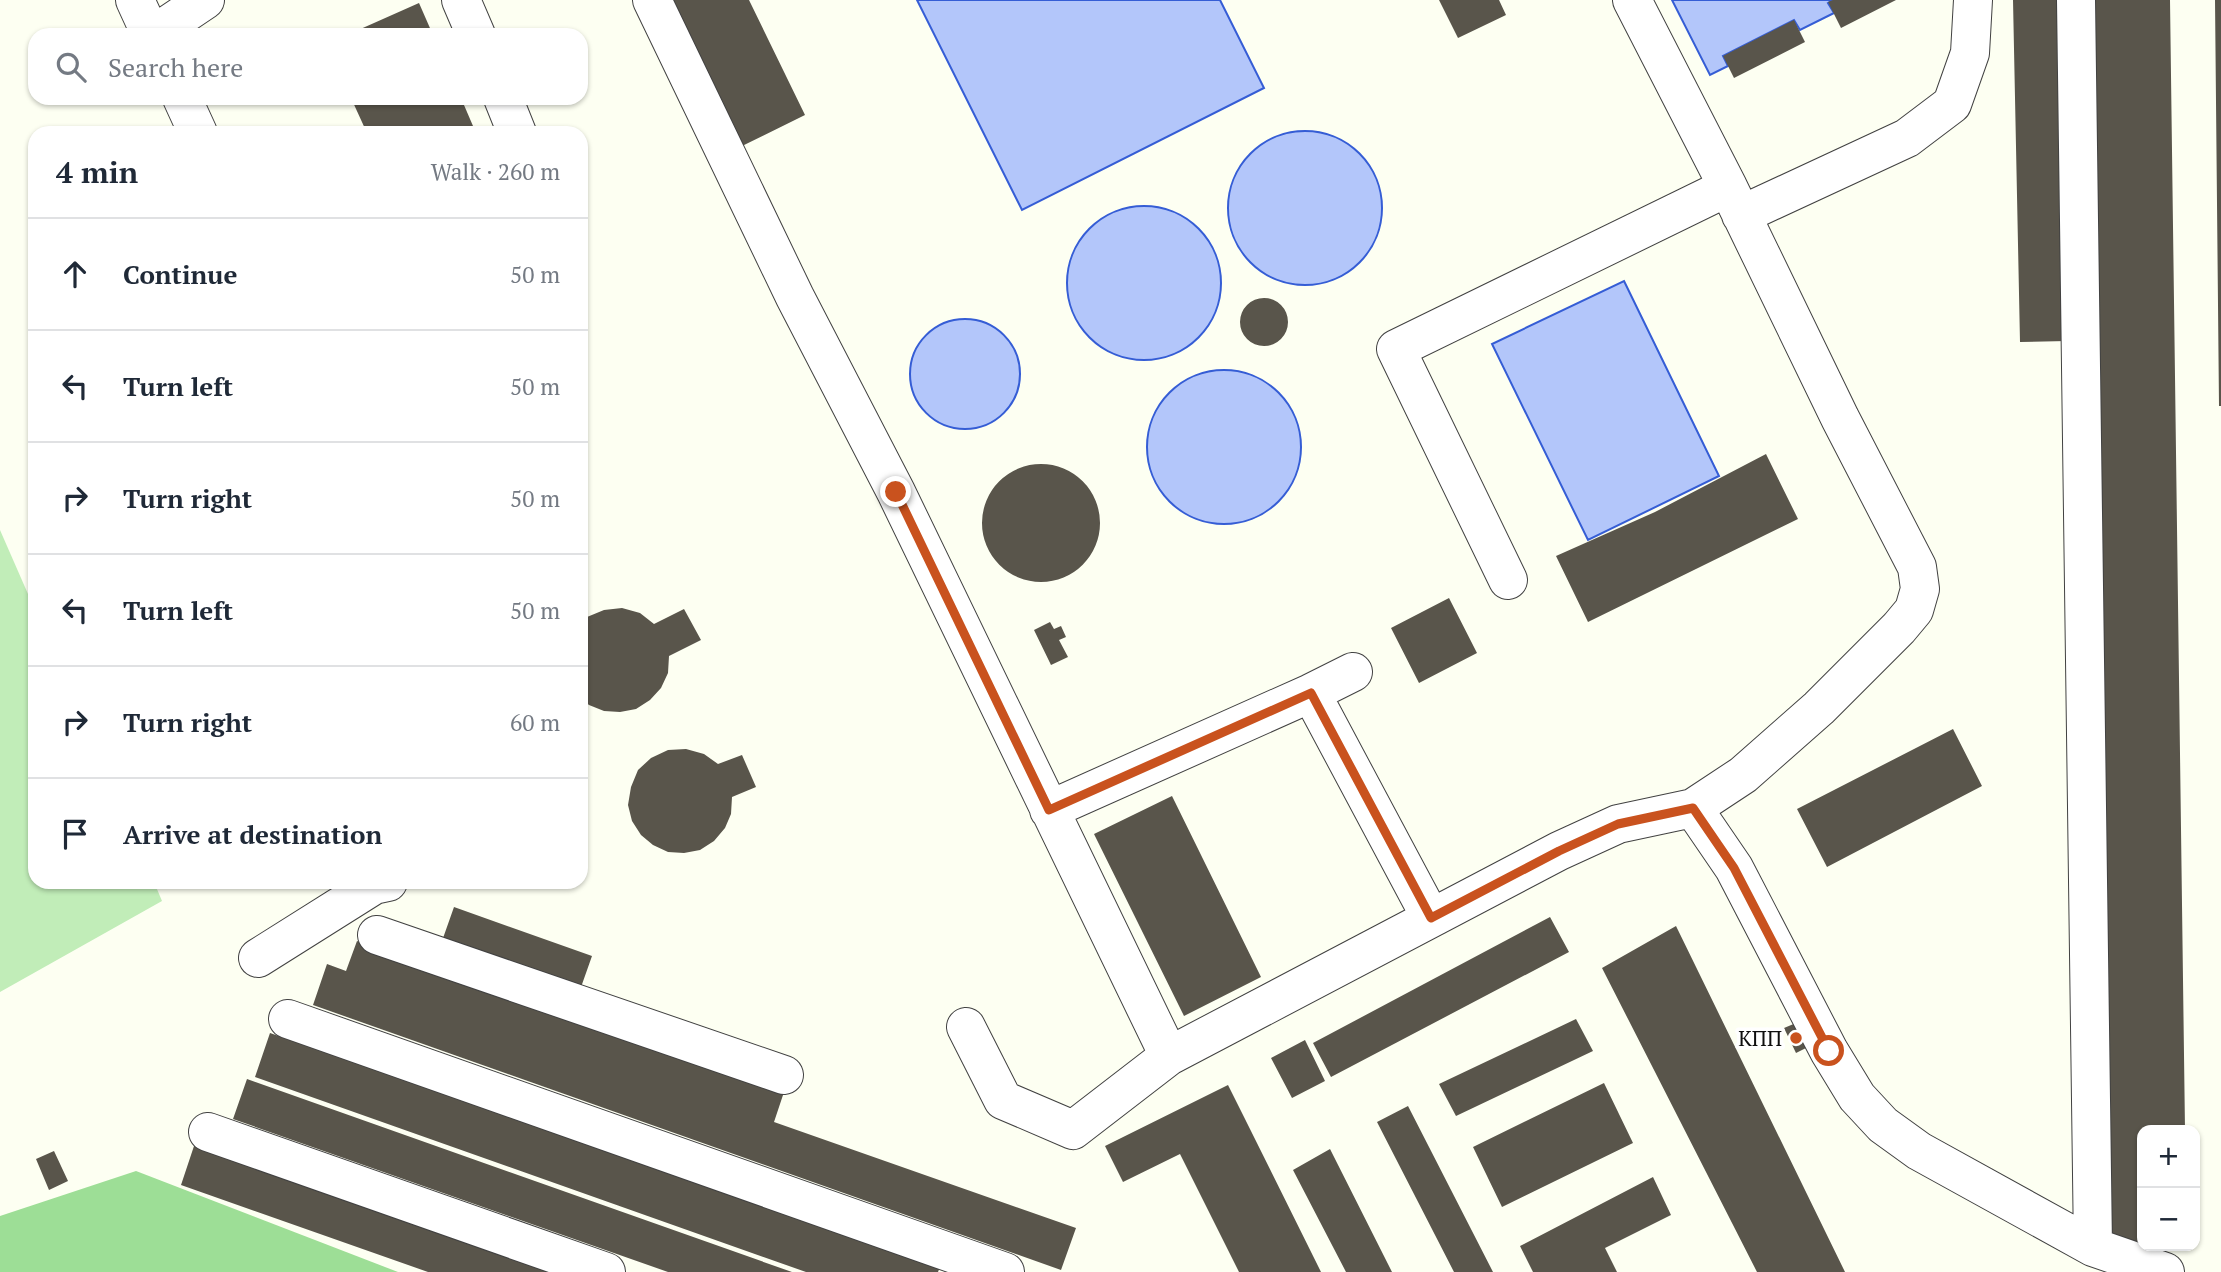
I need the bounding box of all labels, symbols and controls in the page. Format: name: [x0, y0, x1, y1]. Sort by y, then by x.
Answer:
search box: [28, 28, 588, 105]
icon: search: [52, 48, 90, 86]
text: Search here: [108, 50, 243, 84]
text: 4 min: [56, 152, 138, 192]
text: Walk · 260 m: [431, 156, 560, 187]
icon: ahead: [56, 255, 94, 293]
text: Continue: [123, 257, 237, 291]
text: 50 m: [510, 259, 560, 290]
icon: left: [56, 367, 94, 405]
text: Turn left: [123, 369, 233, 403]
text: 50 m: [510, 371, 560, 402]
route end: [880, 476, 911, 507]
icon: right: [56, 479, 94, 517]
text: Turn right: [123, 481, 252, 515]
text: 50 m: [510, 483, 560, 514]
icon: left: [56, 591, 94, 629]
text: Turn left: [123, 593, 233, 627]
text: 50 m: [510, 595, 560, 626]
icon: right: [56, 703, 94, 741]
text: Turn right: [123, 705, 252, 739]
text: 60 m: [510, 707, 560, 738]
icon: arrive: [56, 815, 94, 853]
text: Arrive at destination: [123, 817, 382, 851]
place label: КПП: [1738, 1024, 1782, 1052]
marker: КПП: [1788, 1030, 1804, 1046]
route start: [1813, 1035, 1844, 1066]
map controls: [2137, 1125, 2200, 1251]
button: +: [2137, 1125, 2200, 1188]
button: −: [2137, 1188, 2200, 1251]

